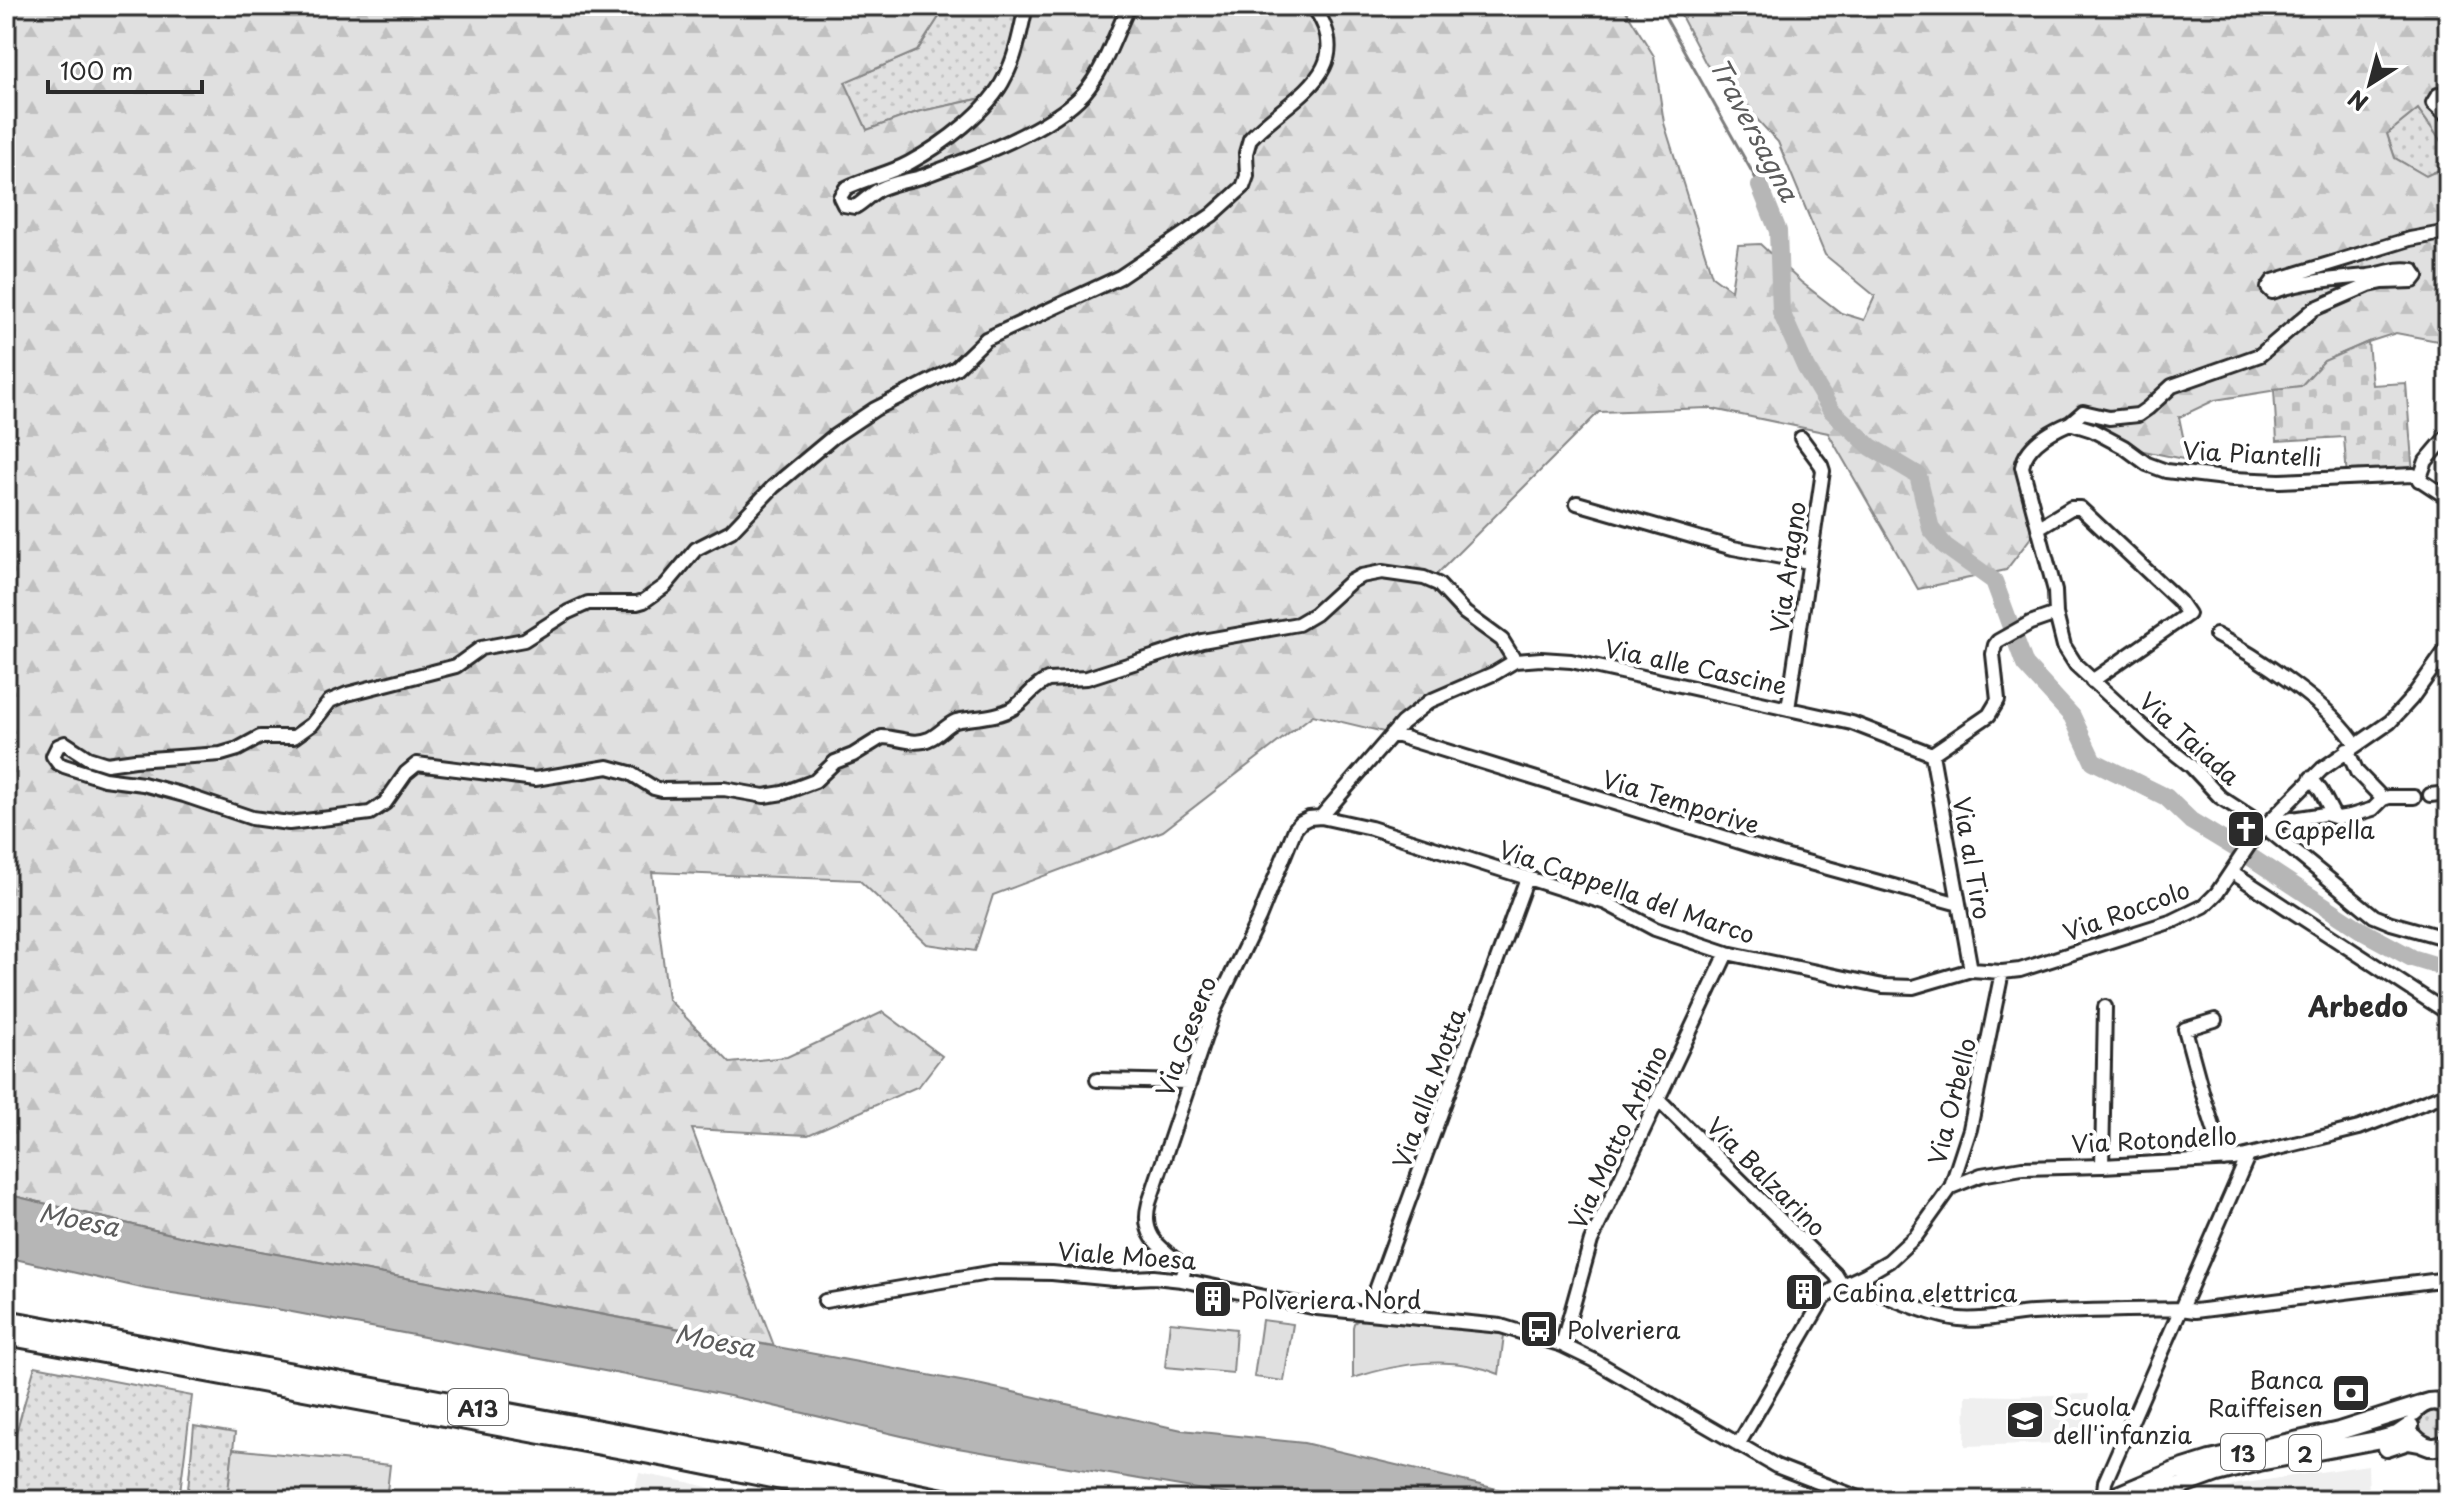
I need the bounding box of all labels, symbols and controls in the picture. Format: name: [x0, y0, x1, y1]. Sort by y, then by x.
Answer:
scale bar: [48, 44, 202, 94]
north arrow: [2330, 44, 2410, 124]
water label: Traversagna: [1701, 50, 1810, 209]
text: 100 m: [60, 52, 133, 88]
text: N: [2341, 83, 2374, 120]
street label: Via Piantelli: [2182, 431, 2322, 475]
street label: Via Aragno: [1760, 499, 1814, 635]
street label: Via alle Cascine: [1601, 629, 1791, 703]
street label: Via Taiada: [2132, 683, 2249, 793]
street label: Via Temporive: [1598, 760, 1764, 842]
street label: Via al Tiro: [1945, 794, 2001, 922]
church icon: Cappella: [2225, 808, 2267, 850]
place label: Cappella: [2274, 811, 2375, 847]
street label: Via Cappella del Marco: [1494, 830, 1760, 952]
street label: Via Roccolo: [2058, 870, 2194, 950]
street label: Via Gesero: [1146, 970, 1224, 1102]
district label: Arbedo: [2307, 984, 2408, 1027]
street label: Via alla Motta: [1382, 1003, 1474, 1173]
street label: Via Orbello: [1918, 1034, 1984, 1168]
street label: Via Motto Arbino: [1559, 1039, 1675, 1235]
street label: Via Balzarino: [1699, 1108, 1835, 1244]
street label: Via Rotondello: [2070, 1117, 2238, 1161]
water label: Moesa: [36, 1192, 123, 1246]
street label: Viale Moesa: [1056, 1232, 1198, 1278]
building icon: Cabina elettrica: [1783, 1271, 1825, 1313]
place label: Cabina elettrica: [1832, 1274, 2017, 1310]
building icon: Polveriera Nord: [1192, 1278, 1234, 1320]
place label: Polveriera Nord: [1241, 1281, 1421, 1317]
bus stop icon: Polveriera: [1518, 1308, 1560, 1350]
place label: Polveriera: [1567, 1311, 1681, 1347]
water label: Moesa: [672, 1313, 759, 1367]
place label: Banca Raiffeisen: [2208, 1361, 2323, 1425]
bank icon: Banca Raiffeisen: [2330, 1372, 2372, 1414]
place label: Scuola dell'infanzia: [2053, 1388, 2192, 1452]
road number: A13: [448, 1389, 508, 1425]
school or university icon: Scuola dell'infanzia: [2004, 1399, 2046, 1441]
road number: 13: [2221, 1434, 2265, 1470]
road number: 2: [2289, 1435, 2321, 1471]

